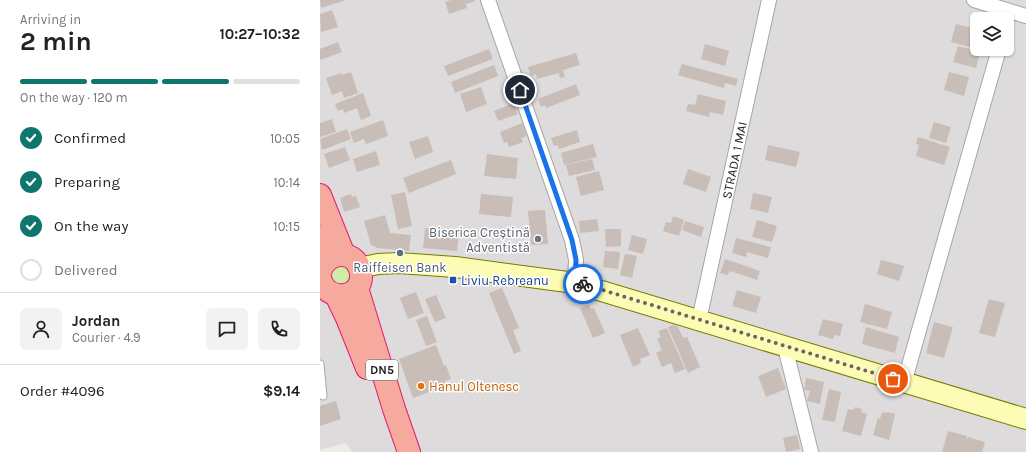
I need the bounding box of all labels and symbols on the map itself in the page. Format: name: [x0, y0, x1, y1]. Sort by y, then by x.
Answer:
pin: [503, 73, 537, 107]
street label: STRADA 1 MAI: [719, 120, 750, 200]
place label: Biserica Creștină Adventistă: [429, 225, 530, 255]
marker: Biserica Creștină Adventistă: [533, 234, 543, 244]
marker: Raiffeisen Bank: [395, 248, 405, 258]
place label: Raiffeisen Bank: [353, 260, 447, 275]
courier: [563, 264, 603, 304]
place label: Liviu Rebreanu: [461, 273, 549, 288]
marker: Liviu Rebreanu: [448, 275, 458, 285]
road number: DN5: [366, 360, 398, 380]
pin: [876, 362, 910, 396]
place label: Hanul Oltenesc: [429, 379, 519, 394]
marker: Hanul Oltenesc: [416, 381, 426, 391]

